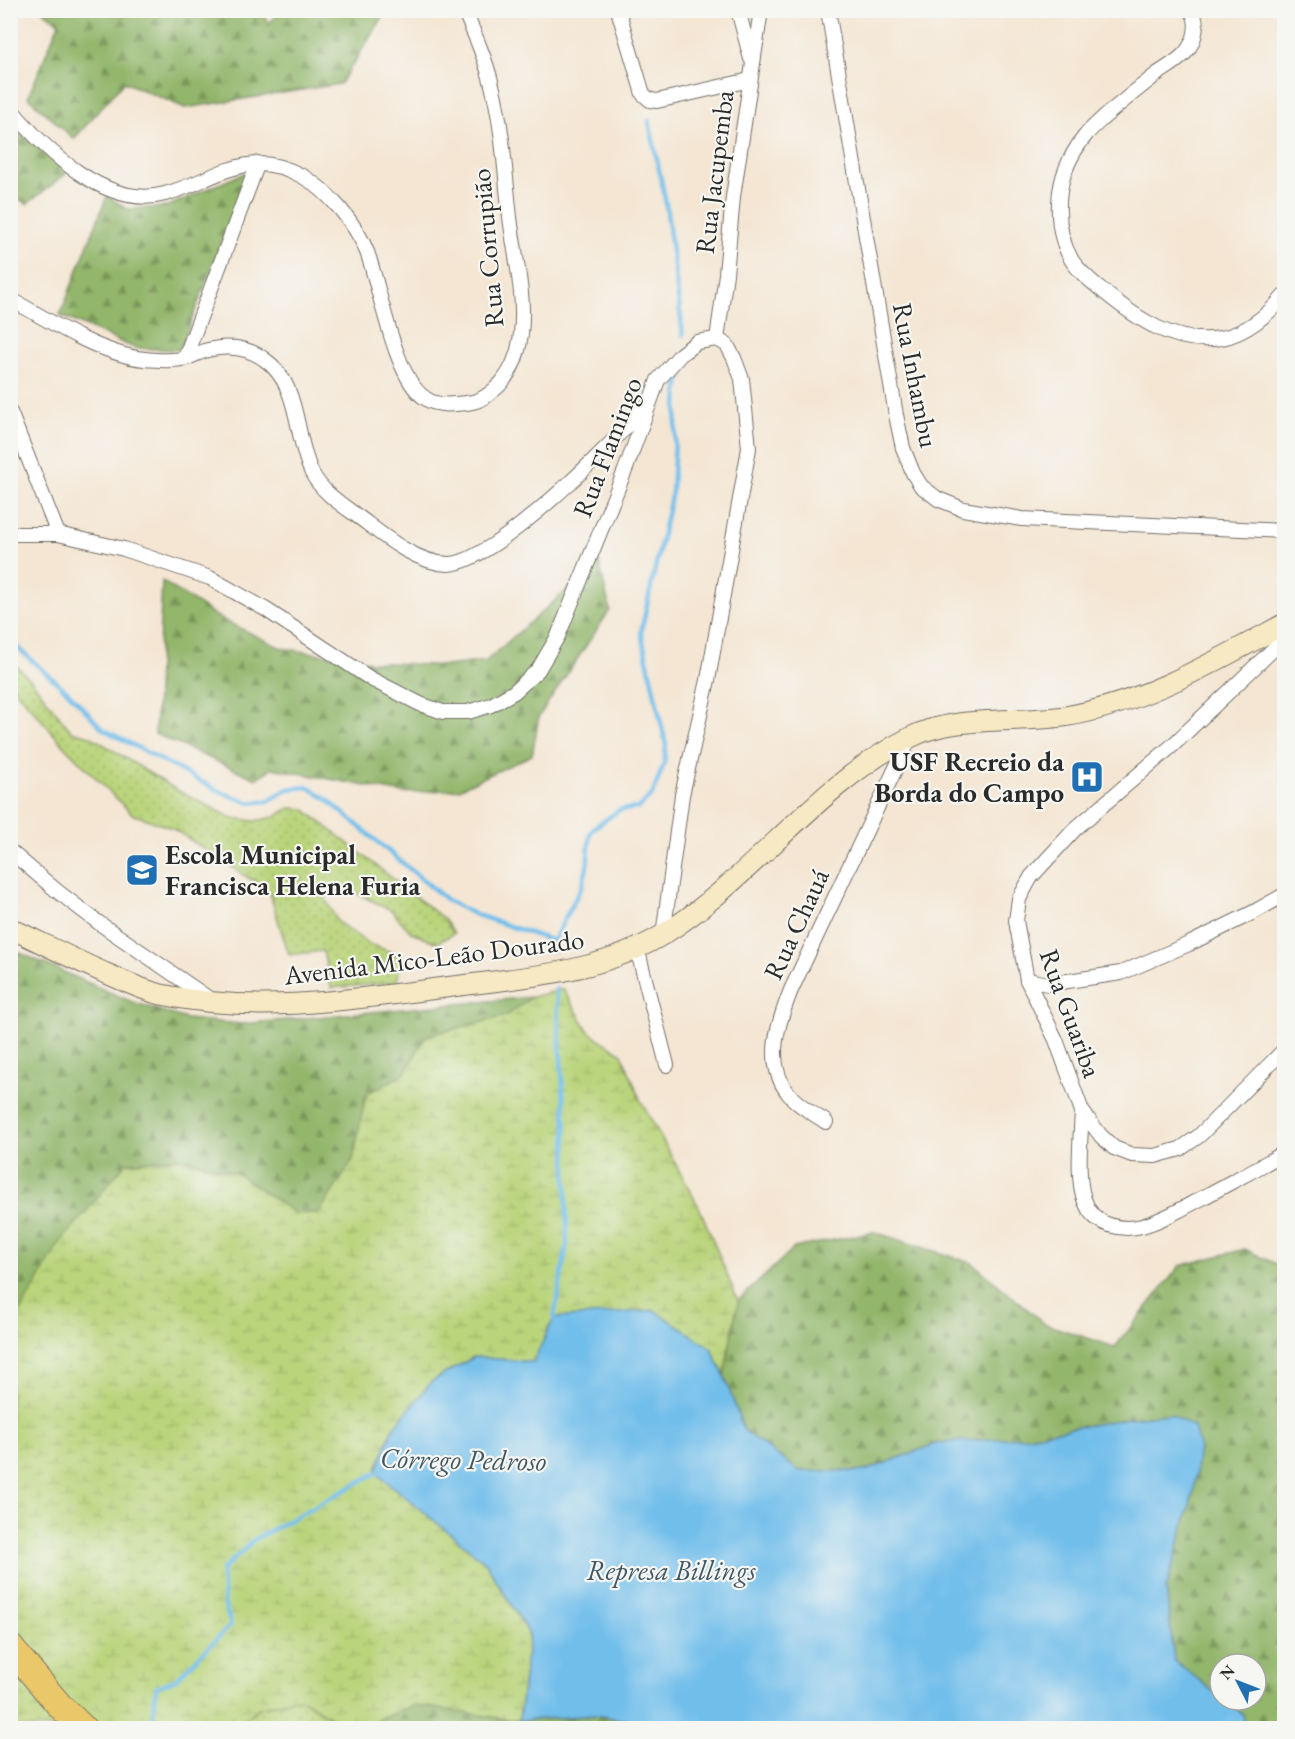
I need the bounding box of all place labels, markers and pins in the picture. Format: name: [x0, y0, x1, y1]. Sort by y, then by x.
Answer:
place label: USF Recreio da Borda do Campo: [874, 744, 1064, 810]
hospital icon: USF Recreio da Borda do Campo: [1069, 759, 1105, 795]
place label: Escola Municipal Francisca Helena Furia: [165, 837, 421, 903]
school or university icon: Escola Municipal Francisca Helena Furia: [124, 852, 160, 888]

